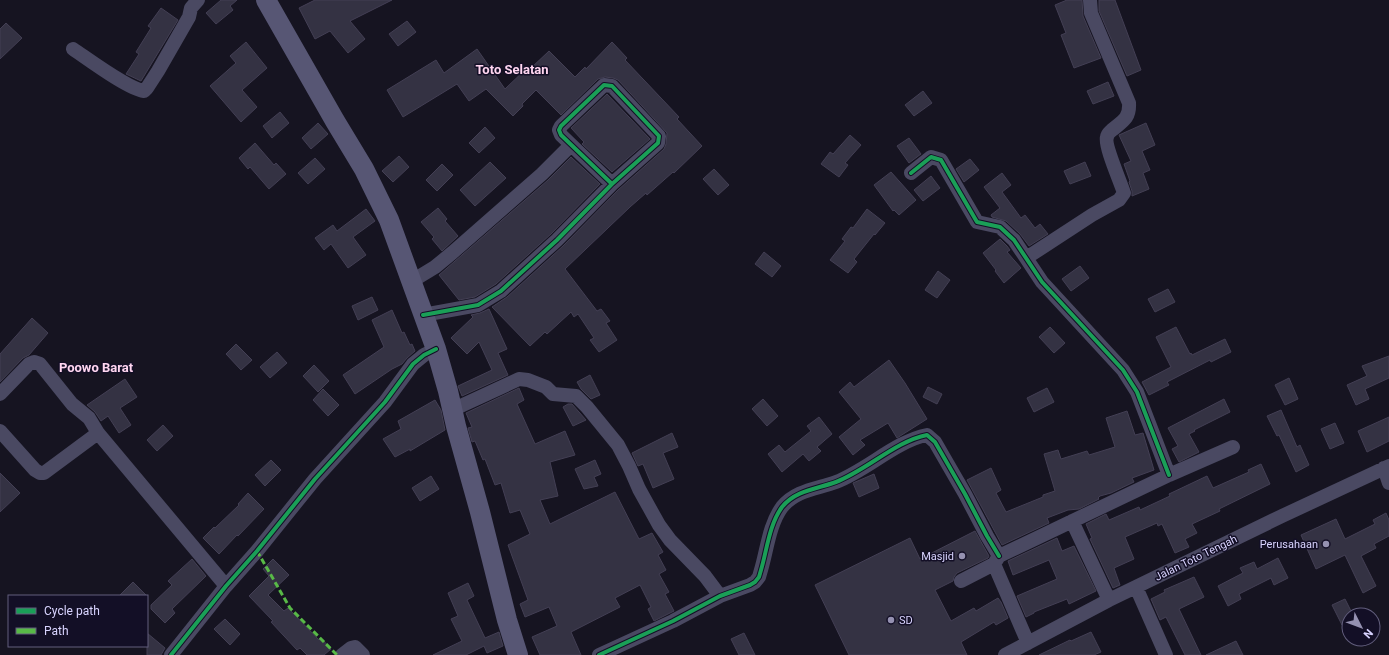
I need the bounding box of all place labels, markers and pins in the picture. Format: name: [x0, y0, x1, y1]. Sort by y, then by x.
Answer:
place label: Perusahaan: [1260, 538, 1318, 551]
marker: Perusahaan: [1321, 539, 1331, 549]
place label: Masjid: [921, 550, 954, 563]
marker: Masjid: [957, 551, 967, 561]
place label: SD: [899, 614, 913, 627]
marker: SD: [886, 615, 896, 625]

